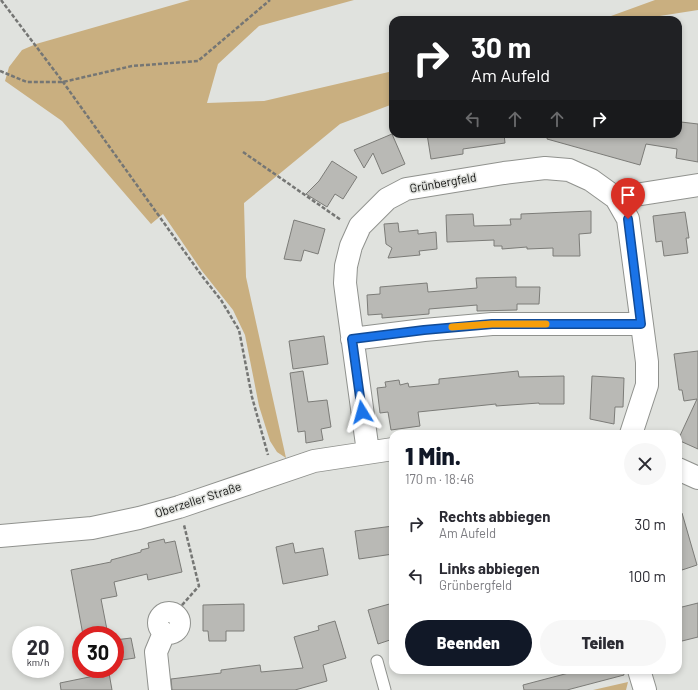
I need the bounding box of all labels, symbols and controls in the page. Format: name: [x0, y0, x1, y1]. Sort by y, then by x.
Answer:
text: 30 m: [471, 30, 531, 64]
icon: right: [405, 32, 457, 84]
text: Am Aufeld: [471, 64, 550, 86]
icon: left: [462, 108, 484, 130]
icon: ahead: [504, 108, 526, 130]
icon: ahead: [546, 108, 568, 130]
icon: right: [588, 108, 610, 130]
street label: Grünbergfeld: [408, 169, 477, 195]
pin: [611, 178, 645, 219]
icon: arrive: [617, 184, 639, 206]
position arrow: [341, 391, 383, 433]
text: 1 Min.: [405, 441, 461, 470]
button: close: [624, 443, 666, 485]
text: 170 m · 18:46: [405, 471, 474, 487]
street label: Oberzeller Straße: [153, 478, 243, 520]
text: Rechts abbiegen: [439, 507, 550, 525]
icon: right: [405, 513, 427, 535]
text: 30 m: [634, 515, 666, 533]
text: Am Aufeld: [439, 525, 496, 541]
text: Links abbiegen: [439, 559, 540, 577]
icon: left: [405, 565, 427, 587]
text: 100 m: [628, 567, 666, 585]
text: Grünbergfeld: [439, 577, 512, 593]
button: Beenden: [405, 620, 532, 666]
button: Teilen: [540, 620, 666, 666]
speed limit sign: 30: [72, 626, 124, 678]
text: 20: [27, 635, 49, 659]
text: km/h: [27, 656, 49, 668]

